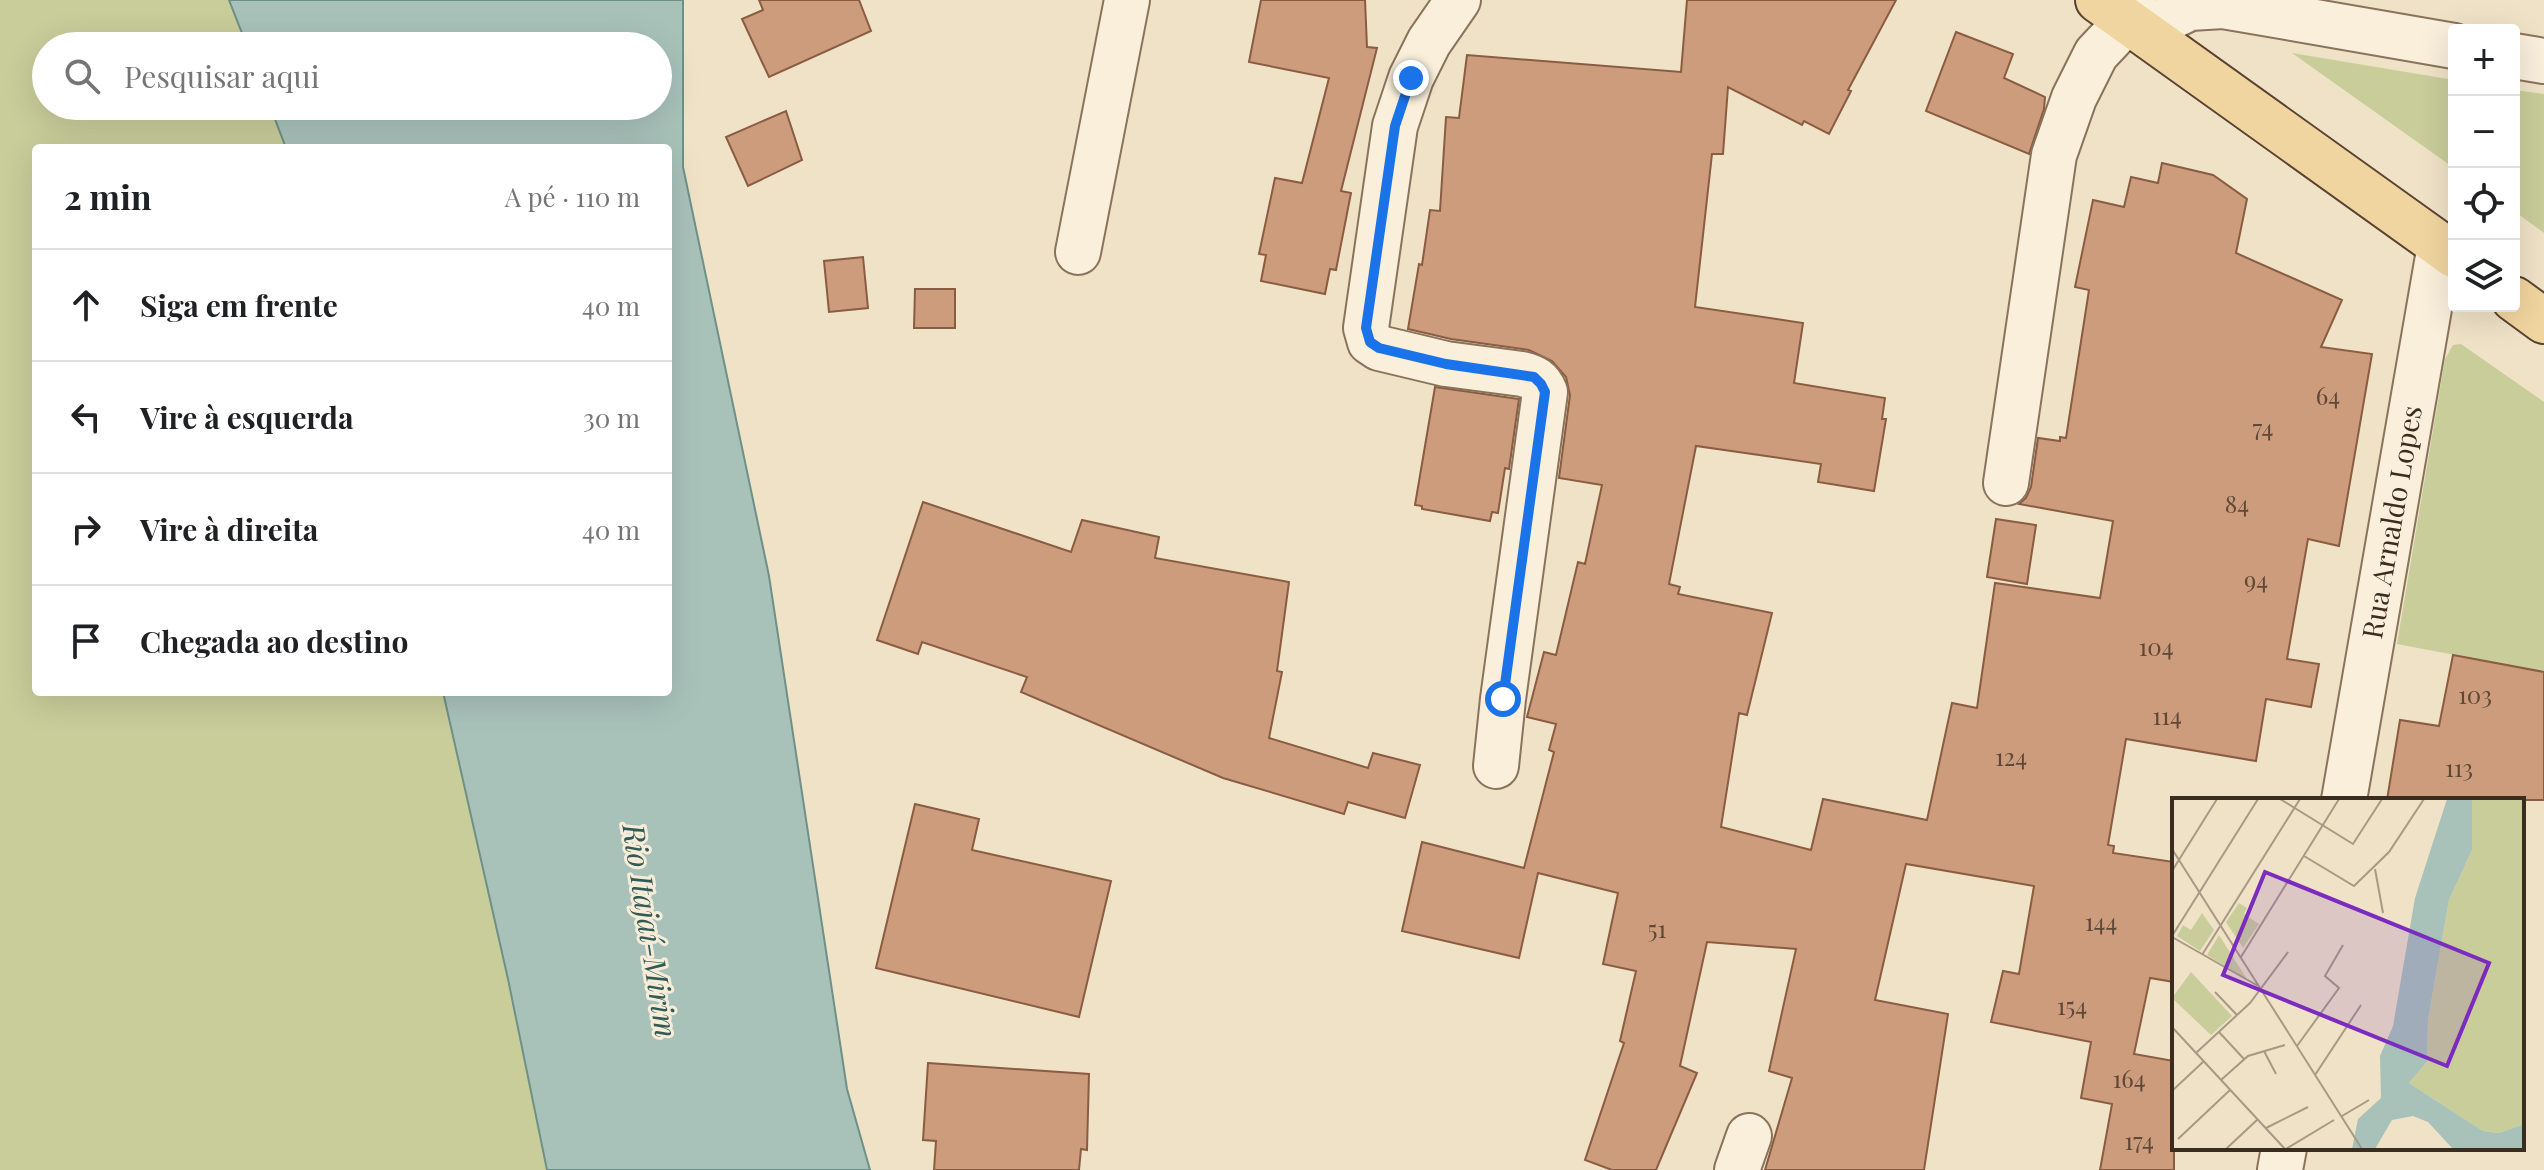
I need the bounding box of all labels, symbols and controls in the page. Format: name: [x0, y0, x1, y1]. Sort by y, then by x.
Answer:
map controls: [2448, 24, 2520, 312]
button: +: [2448, 24, 2520, 96]
search box: [32, 32, 672, 120]
icon: search: [60, 54, 104, 98]
text: Pesquisar aqui: [124, 56, 320, 96]
route end: [1393, 60, 1429, 96]
button: −: [2448, 96, 2520, 168]
button: locate: [2448, 168, 2520, 240]
text: 2 min: [64, 173, 152, 219]
text: A pé · 110 m: [505, 179, 640, 214]
button: layers: [2448, 240, 2520, 312]
icon: ahead: [64, 283, 108, 327]
text: Siga em frente: [140, 285, 338, 325]
text: 40 m: [582, 288, 640, 323]
house number: 64: [2316, 379, 2340, 411]
icon: left: [64, 395, 108, 439]
text: Vire à esquerda: [140, 397, 353, 437]
text: 30 m: [583, 400, 640, 435]
street label: Rua Arnaldo Lopes: [2352, 402, 2429, 641]
house number: 74: [2253, 411, 2273, 443]
house number: 84: [2225, 487, 2249, 519]
icon: right: [64, 507, 108, 551]
text: Vire à direita: [140, 509, 318, 549]
text: 40 m: [582, 512, 640, 547]
house number: 94: [2244, 563, 2268, 595]
icon: arrive: [64, 619, 108, 663]
text: Chegada ao destino: [140, 621, 408, 661]
house number: 104: [2138, 630, 2174, 662]
house number: 103: [2458, 678, 2492, 710]
route start: [1485, 681, 1521, 717]
house number: 114: [2152, 699, 2182, 731]
house number: 124: [1995, 740, 2027, 772]
house number: 113: [2445, 751, 2473, 783]
inset map: [2172, 798, 2524, 1150]
water label: Rio Itajaí-Mirim: [614, 820, 688, 1041]
house number: 144: [2085, 905, 2117, 937]
house number: 51: [1648, 912, 1667, 944]
house number: 154: [2057, 989, 2087, 1021]
house number: 164: [2112, 1062, 2146, 1094]
house number: 174: [2124, 1124, 2154, 1156]

